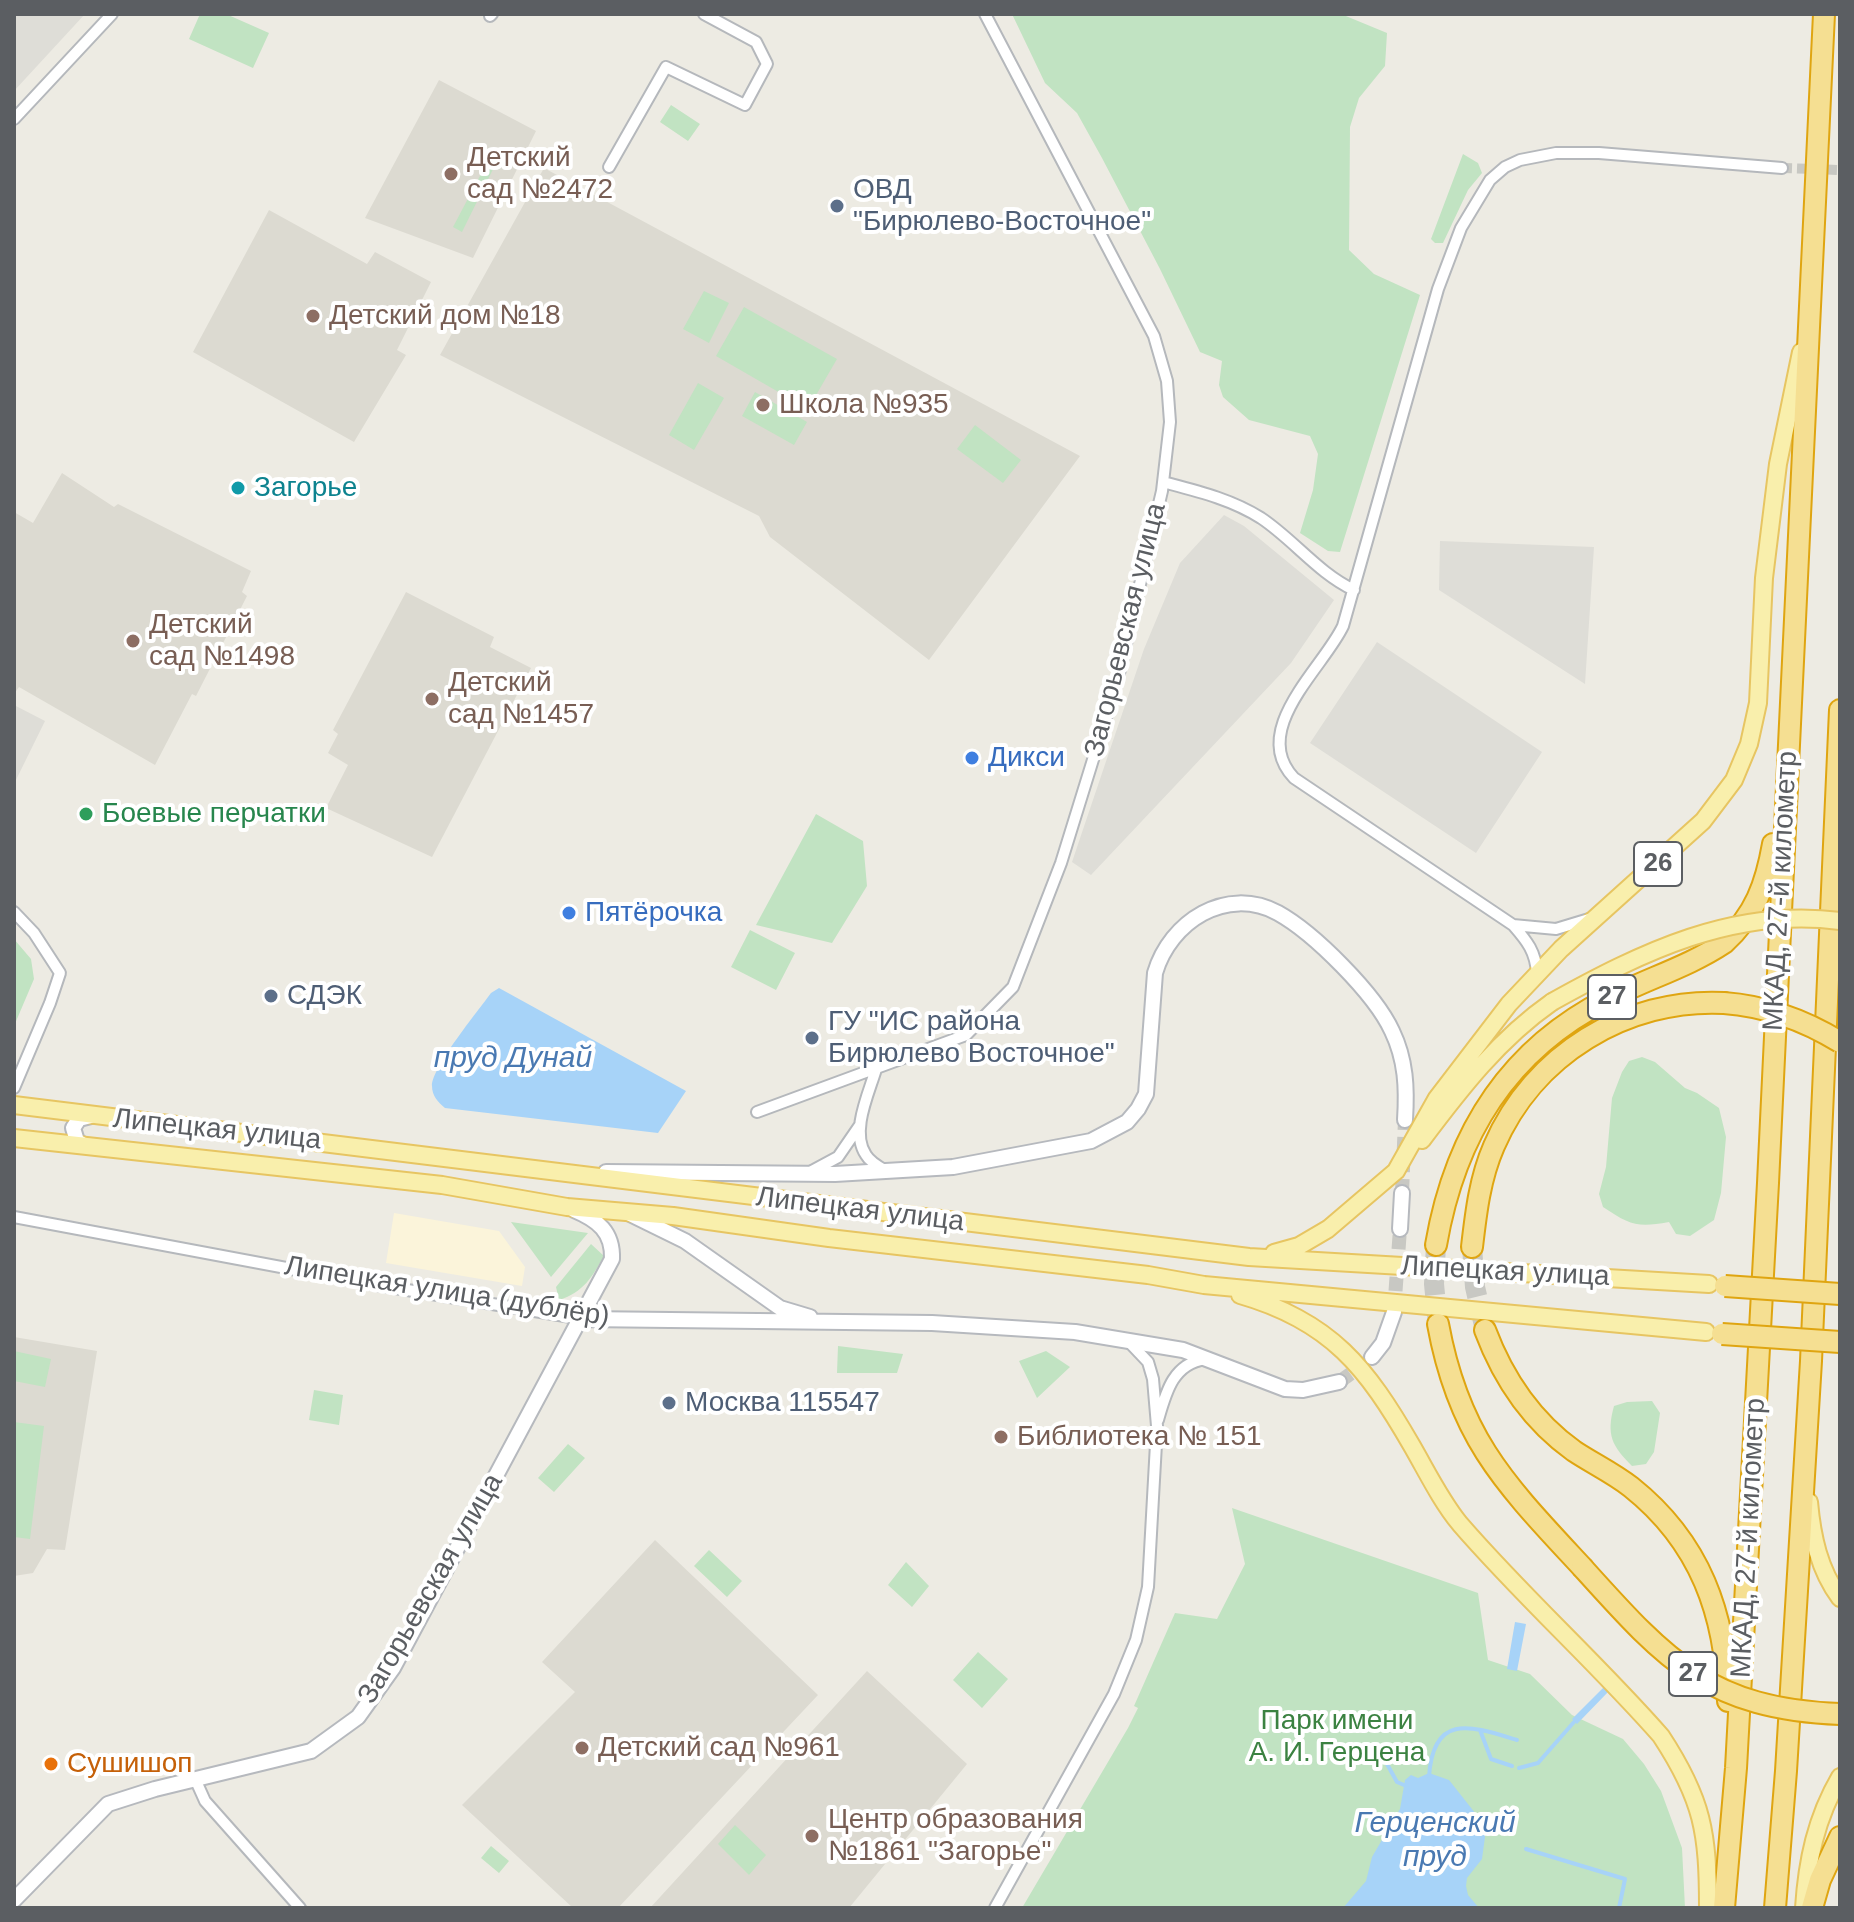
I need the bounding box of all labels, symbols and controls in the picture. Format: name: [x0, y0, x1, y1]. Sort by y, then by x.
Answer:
place label: Детский сад №2472: [467, 141, 613, 207]
marker: Детский сад №2472: [442, 165, 460, 183]
place label: ОВД "Бирюлево-Восточное": [853, 173, 1151, 239]
marker: ОВД "Бирюлево-Восточное": [828, 197, 846, 215]
place label: Детский дом №18: [329, 299, 561, 333]
marker: Детский дом №18: [304, 307, 322, 325]
place label: Школа №935: [779, 388, 949, 422]
marker: Школа №935: [754, 396, 772, 414]
place label: Загорье: [254, 471, 357, 505]
marker: Загорье: [229, 479, 247, 497]
street label: Загорьевская улица: [1078, 500, 1174, 760]
place label: Детский сад №1498: [149, 608, 295, 674]
marker: Детский сад №1498: [124, 632, 142, 650]
place label: Детский сад №1457: [448, 666, 594, 732]
marker: Детский сад №1457: [423, 690, 441, 708]
place label: Дикси: [988, 741, 1065, 775]
marker: Дикси: [963, 749, 981, 767]
street label: МКАД, 27-й километр: [1757, 750, 1805, 1032]
place label: Боевые перчатки: [102, 797, 326, 831]
marker: Боевые перчатки: [77, 805, 95, 823]
road number: 26: [1634, 842, 1682, 886]
place label: Пятёрочка: [585, 896, 722, 930]
marker: Пятёрочка: [560, 904, 578, 922]
road number: 27: [1588, 975, 1636, 1019]
place label: СДЭК: [287, 979, 362, 1013]
marker: СДЭК: [262, 987, 280, 1005]
place label: ГУ "ИС района Бирюлево Восточное": [828, 1005, 1115, 1071]
marker: ГУ "ИС района Бирюлево Восточное": [803, 1029, 821, 1047]
water label: пруд Дунай: [434, 1041, 592, 1077]
street label: Липецкая улица: [111, 1102, 323, 1158]
street label: Липецкая улица: [754, 1181, 966, 1239]
street label: Липецкая улица (дублёр): [282, 1250, 612, 1334]
street label: Липецкая улица: [1400, 1250, 1610, 1294]
place label: Москва 115547: [685, 1386, 880, 1420]
marker: Москва 115547: [660, 1394, 678, 1412]
street label: МКАД, 27-й километр: [1725, 1397, 1773, 1679]
place label: Библиотека № 151: [1017, 1420, 1262, 1454]
marker: Библиотека № 151: [992, 1428, 1010, 1446]
street label: Загорьевская улица: [351, 1468, 511, 1710]
road number: 27: [1669, 1652, 1717, 1696]
park label: Парк имени А. И. Герцена: [1249, 1704, 1425, 1770]
place label: Детский сад №961: [598, 1731, 840, 1765]
marker: Детский сад №961: [573, 1739, 591, 1757]
place label: Сушишоп: [67, 1747, 193, 1781]
marker: Сушишоп: [42, 1755, 60, 1773]
place label: Центр образования №1861 "Загорье": [828, 1803, 1083, 1869]
water label: Герценский пруд: [1354, 1806, 1516, 1876]
marker: Центр образования №1861 "Загорье": [803, 1827, 821, 1845]

